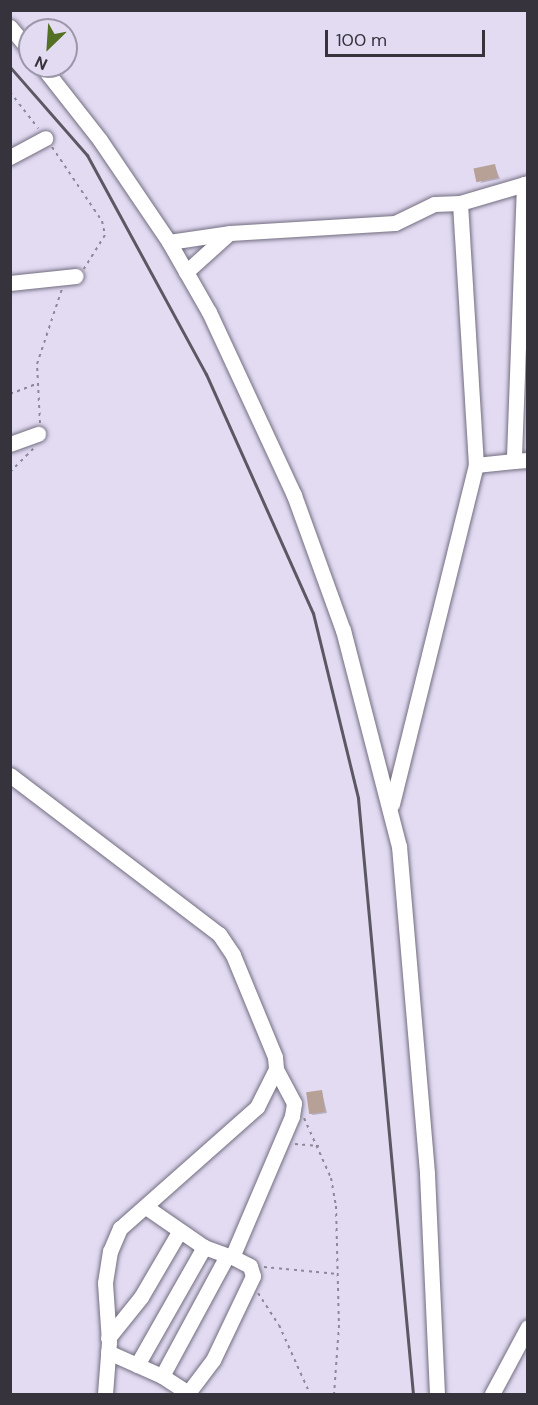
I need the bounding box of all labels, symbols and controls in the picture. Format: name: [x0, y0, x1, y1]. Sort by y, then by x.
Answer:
north arrow: [18, 18, 78, 78]
scale bar: [328, 18, 488, 56]
text: 100 m: [336, 28, 387, 52]
text: N: [31, 51, 51, 75]

